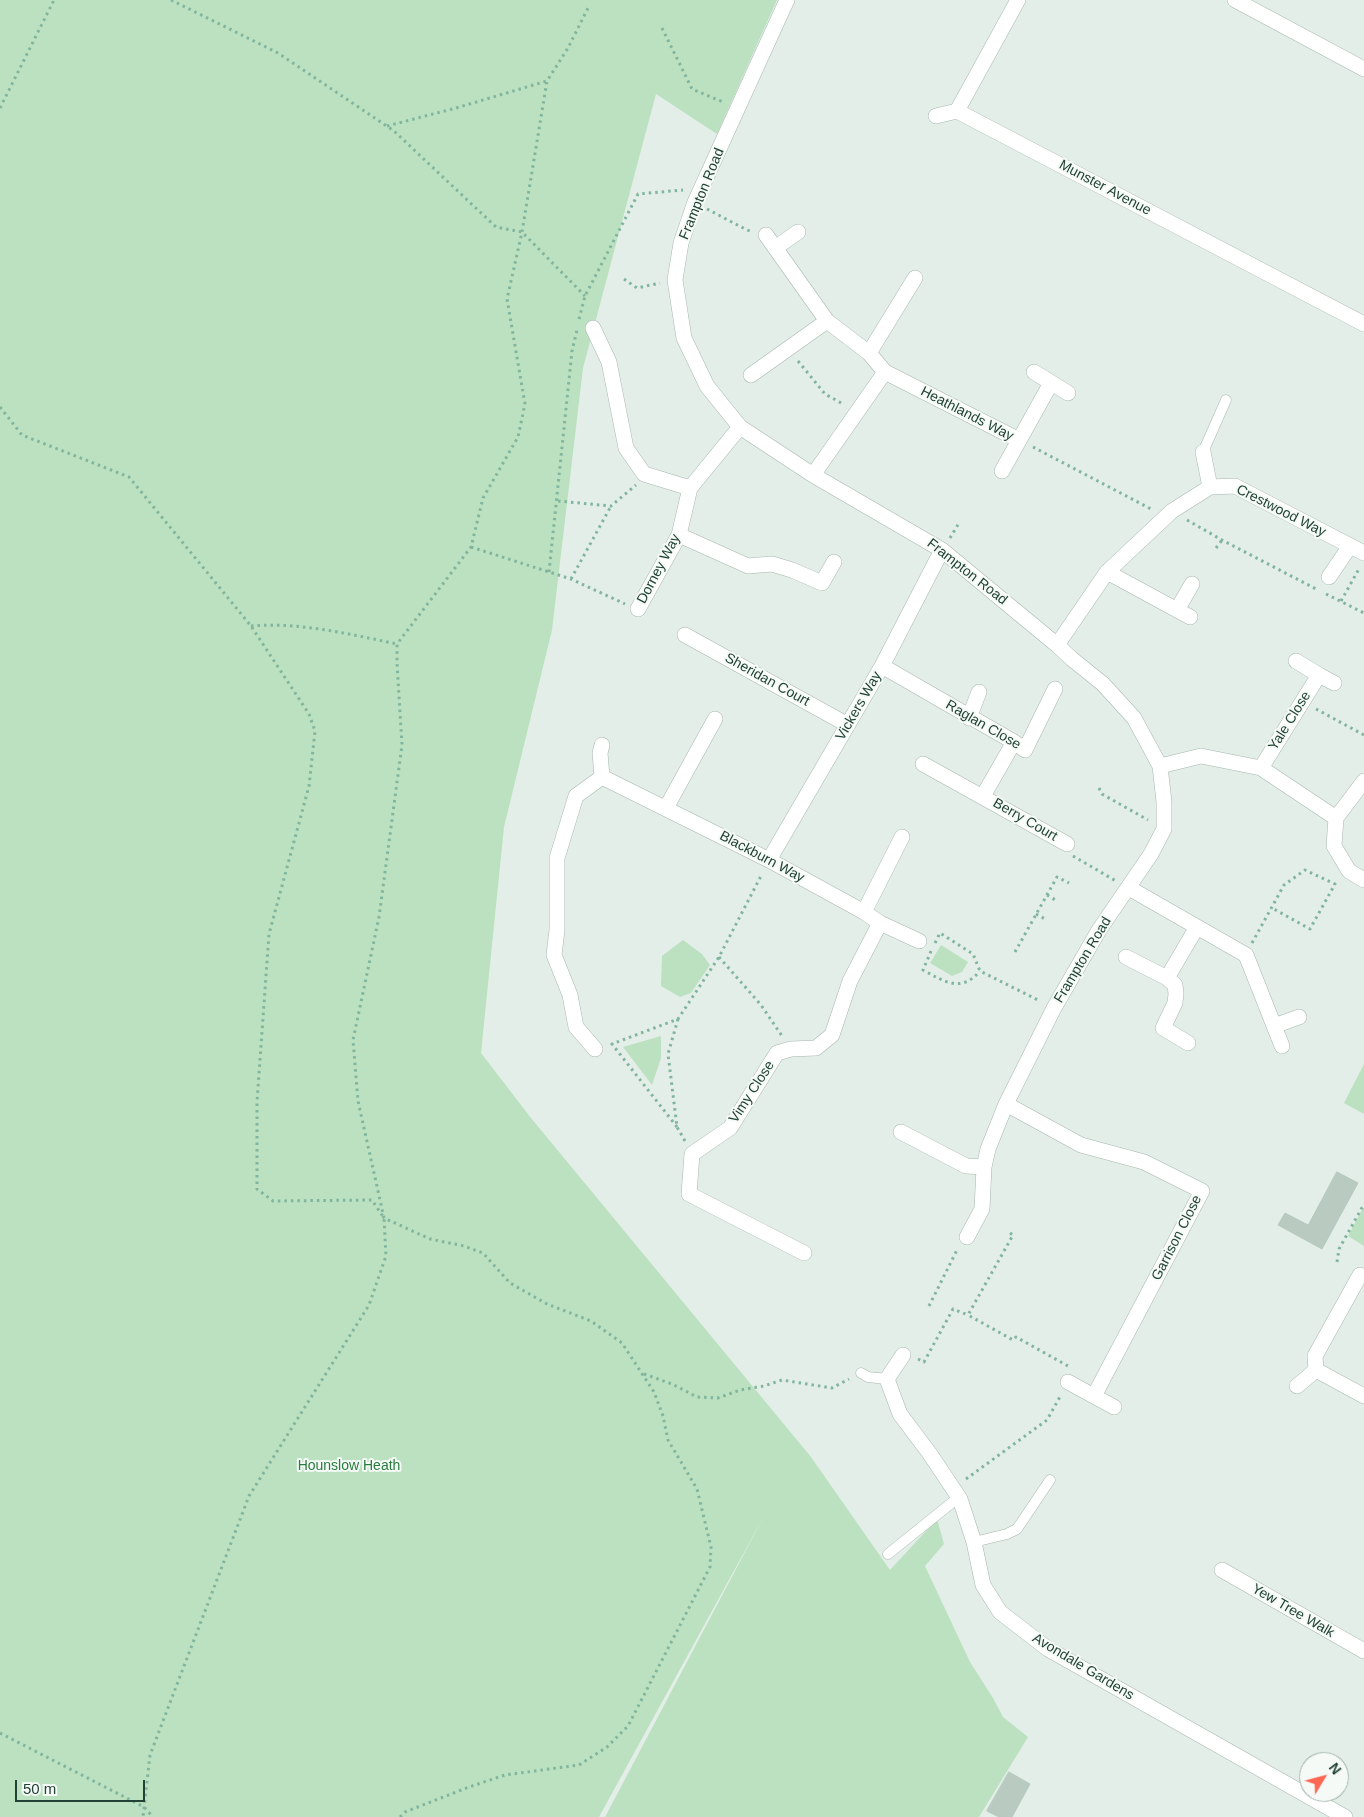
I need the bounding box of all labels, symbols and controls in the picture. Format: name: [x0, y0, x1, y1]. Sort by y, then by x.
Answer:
street label: Frampton Road: [676, 146, 728, 242]
street label: Munster Avenue: [1056, 157, 1154, 219]
street label: Heathlands Way: [918, 383, 1016, 445]
street label: Crestwood Way: [1233, 481, 1329, 541]
street label: Dorney Way: [634, 531, 684, 607]
street label: Frampton Road: [924, 535, 1010, 609]
street label: Sheridan Court: [722, 650, 812, 710]
street label: Vickers Way: [832, 668, 886, 744]
street label: Yale Close: [1265, 688, 1315, 754]
street label: Raglan Close: [942, 697, 1024, 753]
street label: Berry Court: [990, 795, 1060, 845]
street label: Blackburn Way: [717, 828, 807, 886]
street label: Frampton Road: [1051, 914, 1115, 1006]
street label: Vimy Close: [726, 1058, 778, 1126]
street label: Garrison Close: [1148, 1193, 1206, 1283]
park label: Hounslow Heath: [298, 1458, 400, 1474]
street label: Yew Tree Walk: [1249, 1581, 1337, 1641]
street label: Avondale Gardens: [1029, 1630, 1137, 1704]
north arrow: [1299, 1752, 1349, 1802]
text: N: [1326, 1760, 1345, 1777]
scale bar: [18, 1770, 148, 1802]
text: 50 m: [23, 1780, 56, 1797]

